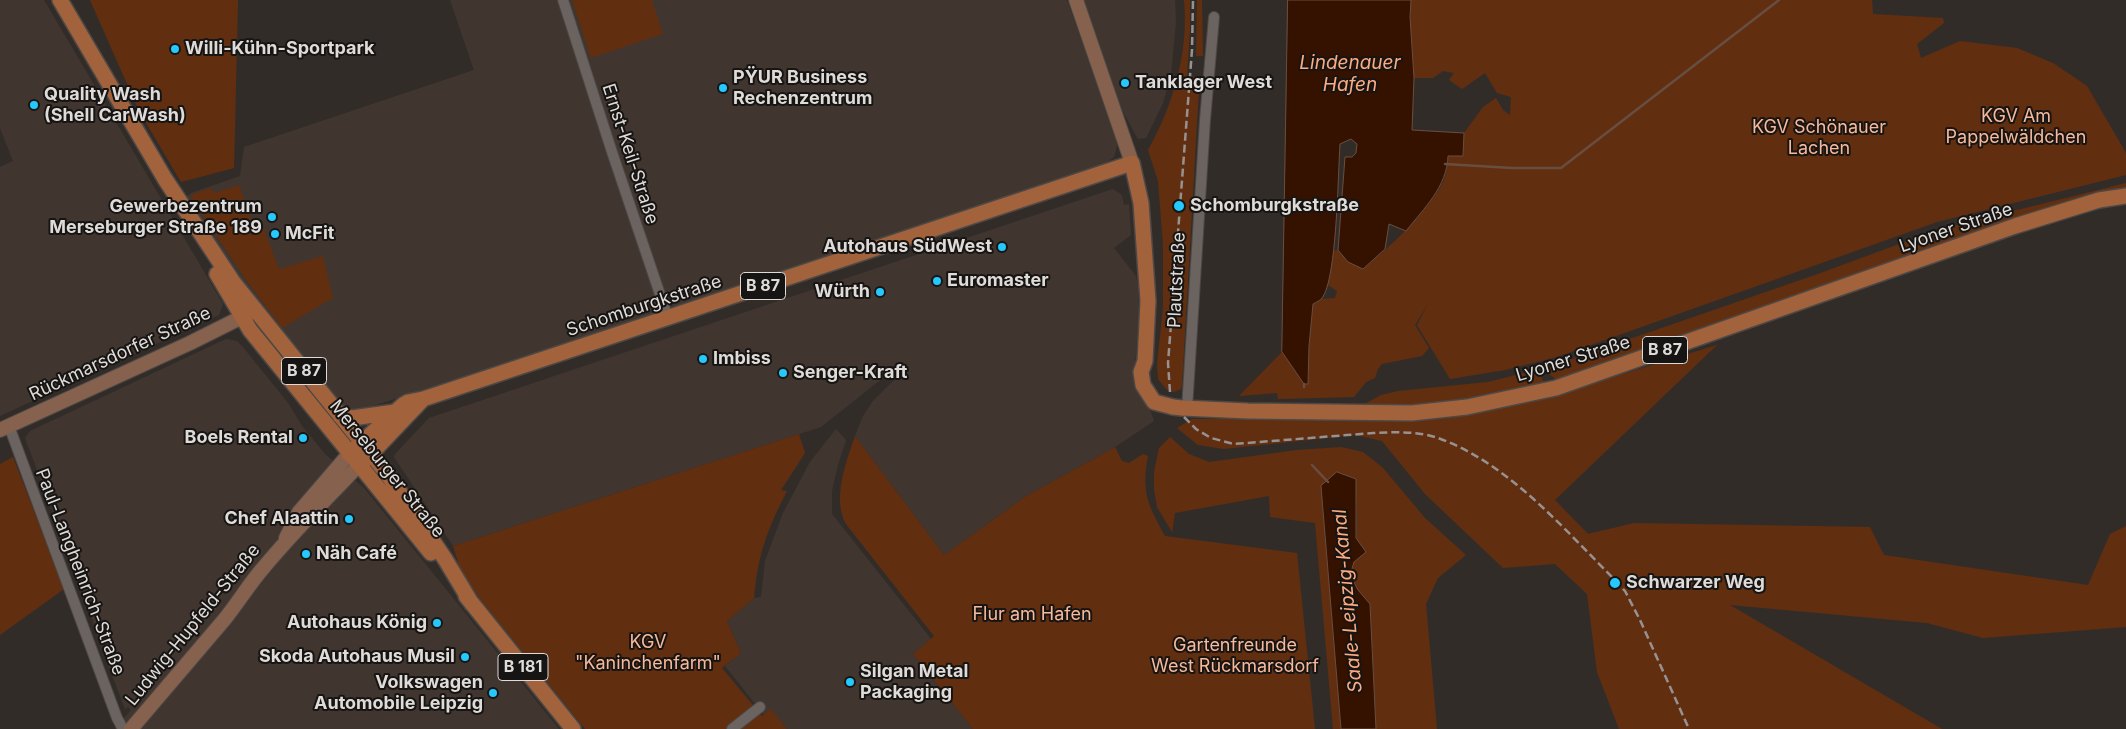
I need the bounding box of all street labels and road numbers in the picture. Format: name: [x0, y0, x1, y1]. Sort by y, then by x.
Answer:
street label: Ernst-Keil-Straße: [597, 81, 663, 227]
street label: Lyoner Straße: [1897, 199, 2015, 257]
street label: Plautstraße: [1164, 231, 1190, 329]
street label: Schomburgkstraße: [564, 271, 724, 341]
road number: B 87: [740, 272, 786, 300]
street label: Rückmarsdorfer Straße: [26, 302, 214, 406]
street label: Lyoner Straße: [1513, 331, 1633, 387]
road number: B 87: [1642, 336, 1688, 364]
road number: B 87: [282, 358, 326, 384]
street label: Merseburger Straße: [325, 396, 449, 542]
street label: Paul-Langheinrich-Straße: [31, 466, 129, 678]
street label: Ludwig-Hupfeld-Straße: [121, 540, 265, 710]
road number: B 181: [498, 654, 548, 680]

